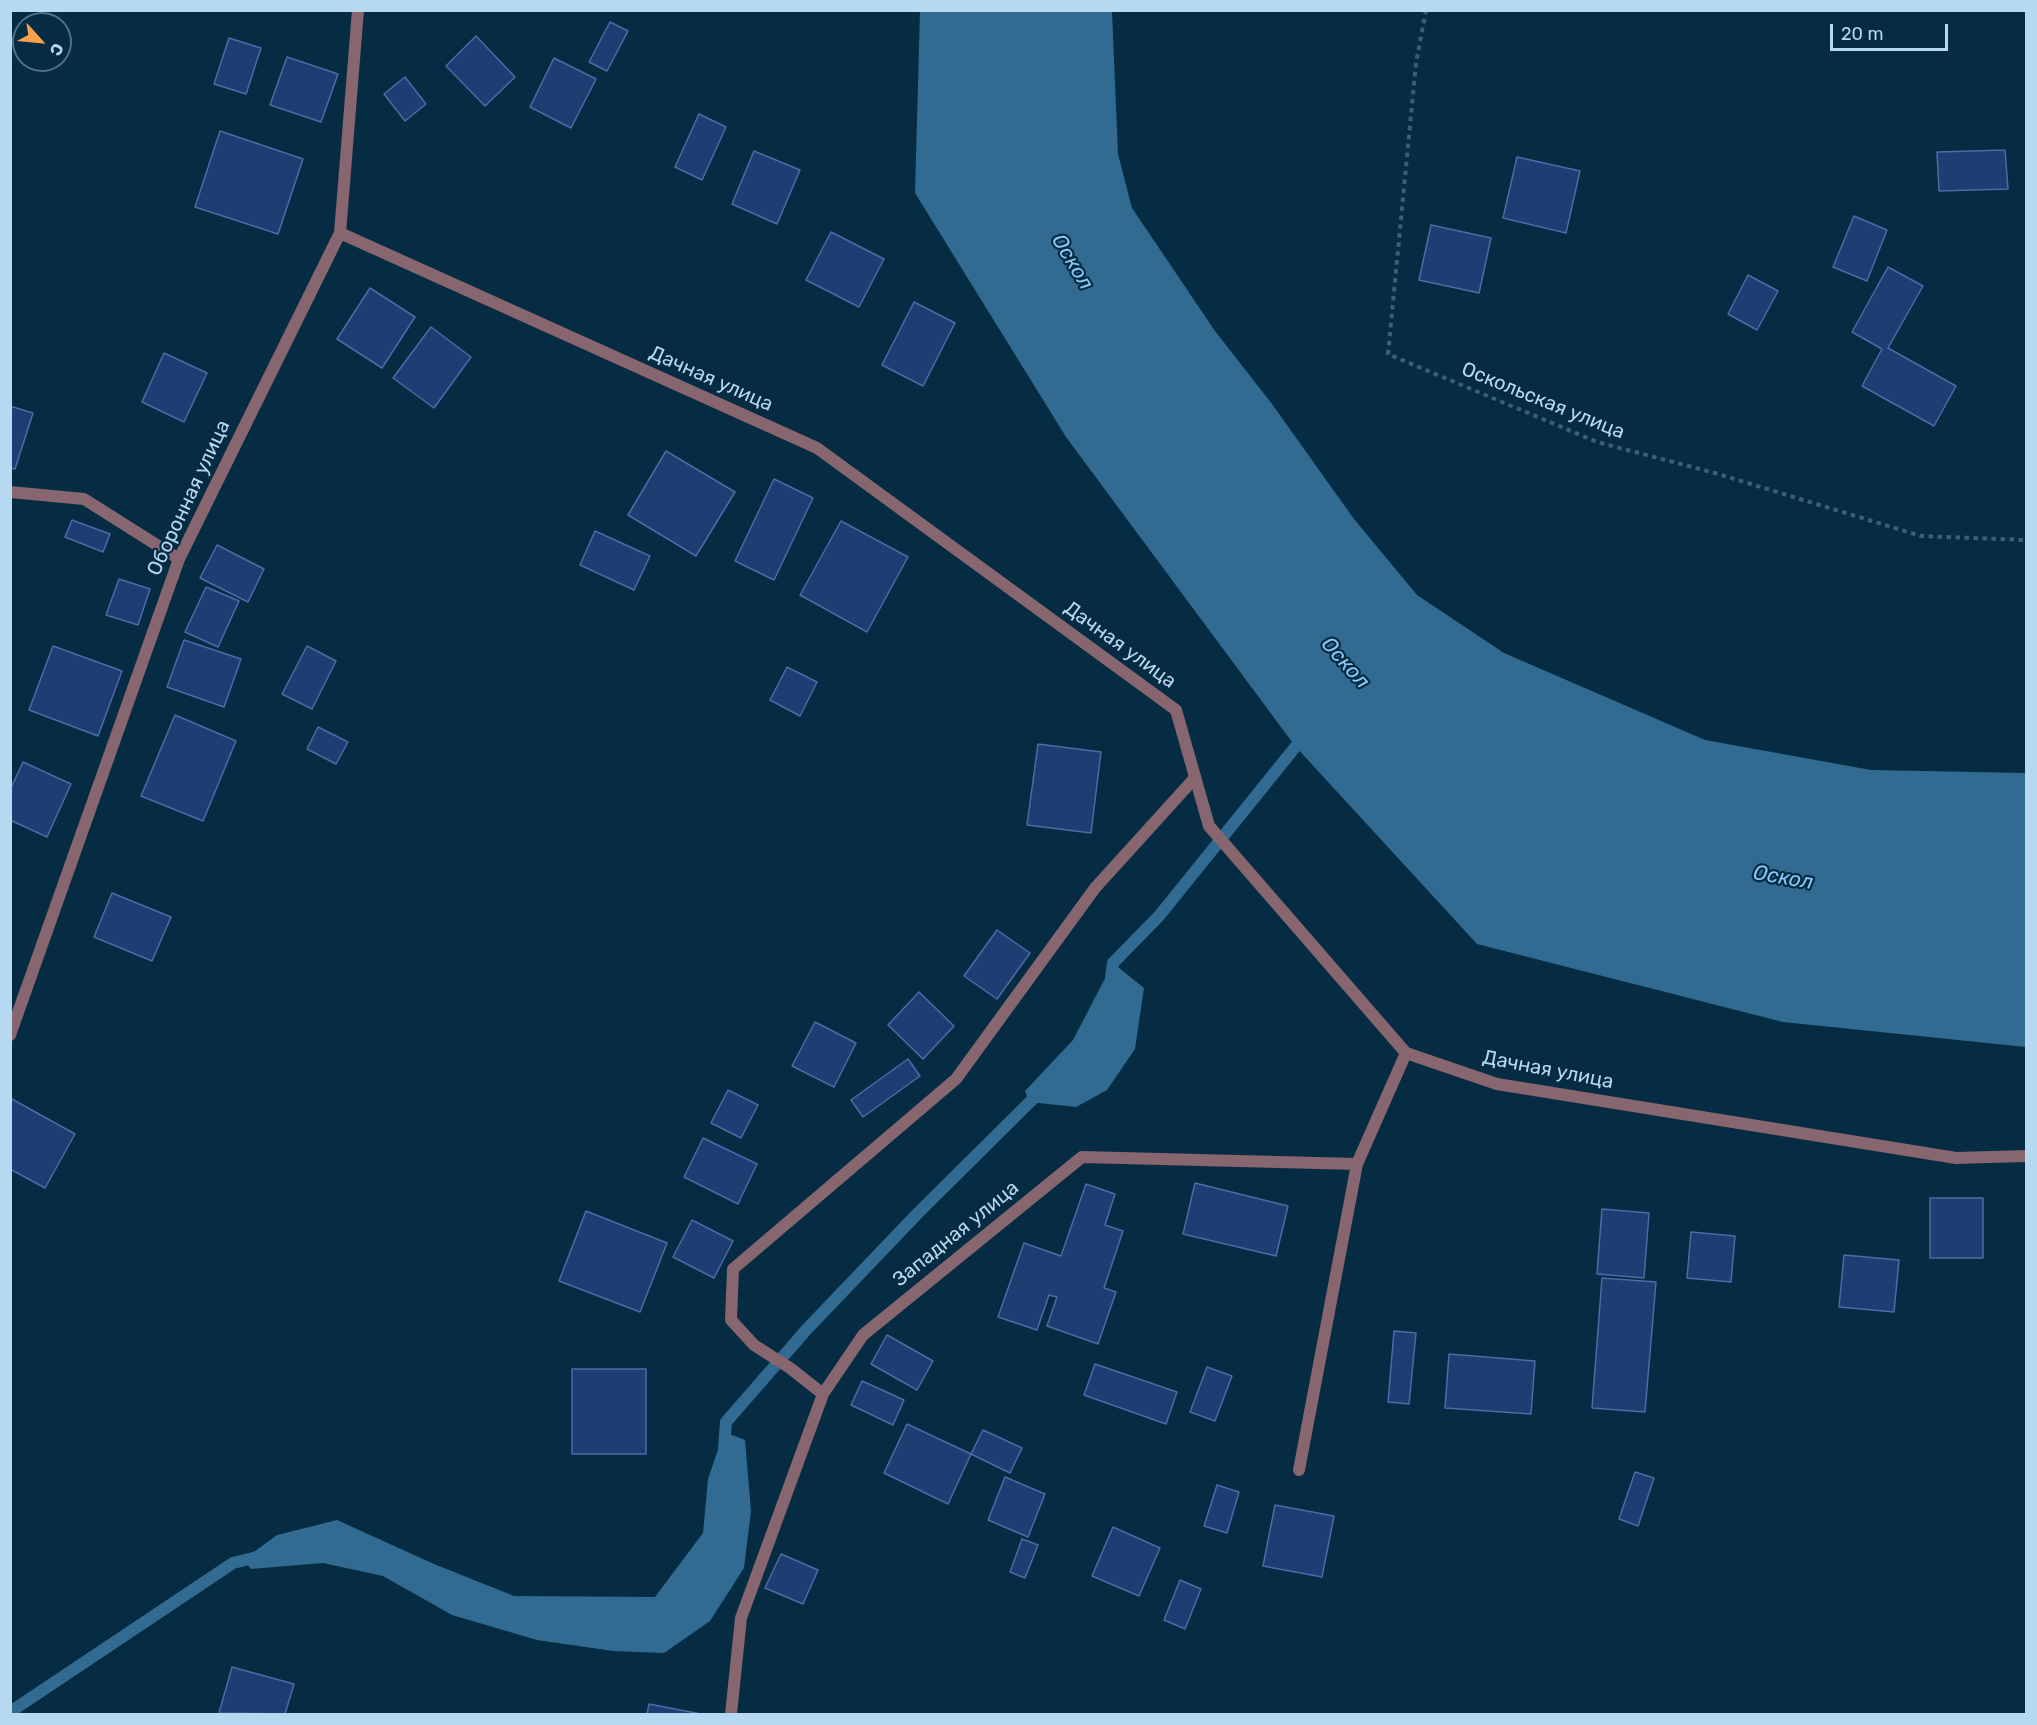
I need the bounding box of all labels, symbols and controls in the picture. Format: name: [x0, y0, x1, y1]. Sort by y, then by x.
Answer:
north arrow: [12, 12, 72, 72]
scale bar: [1833, 12, 1952, 50]
text: 20 m: [1841, 23, 1883, 45]
text: С: [46, 40, 68, 59]
water label: Оскол: [1046, 230, 1098, 294]
street label: Дачная улица: [645, 341, 777, 417]
street label: Оскольская улица: [1458, 357, 1628, 445]
street label: Оборонная улица: [142, 416, 236, 580]
street label: Дачная улица: [1059, 596, 1181, 694]
water label: Оскол: [1315, 632, 1375, 694]
water label: Оскол: [1751, 860, 1815, 896]
street label: Дачная улица: [1481, 1046, 1615, 1094]
street label: Западная улица: [888, 1176, 1024, 1292]

